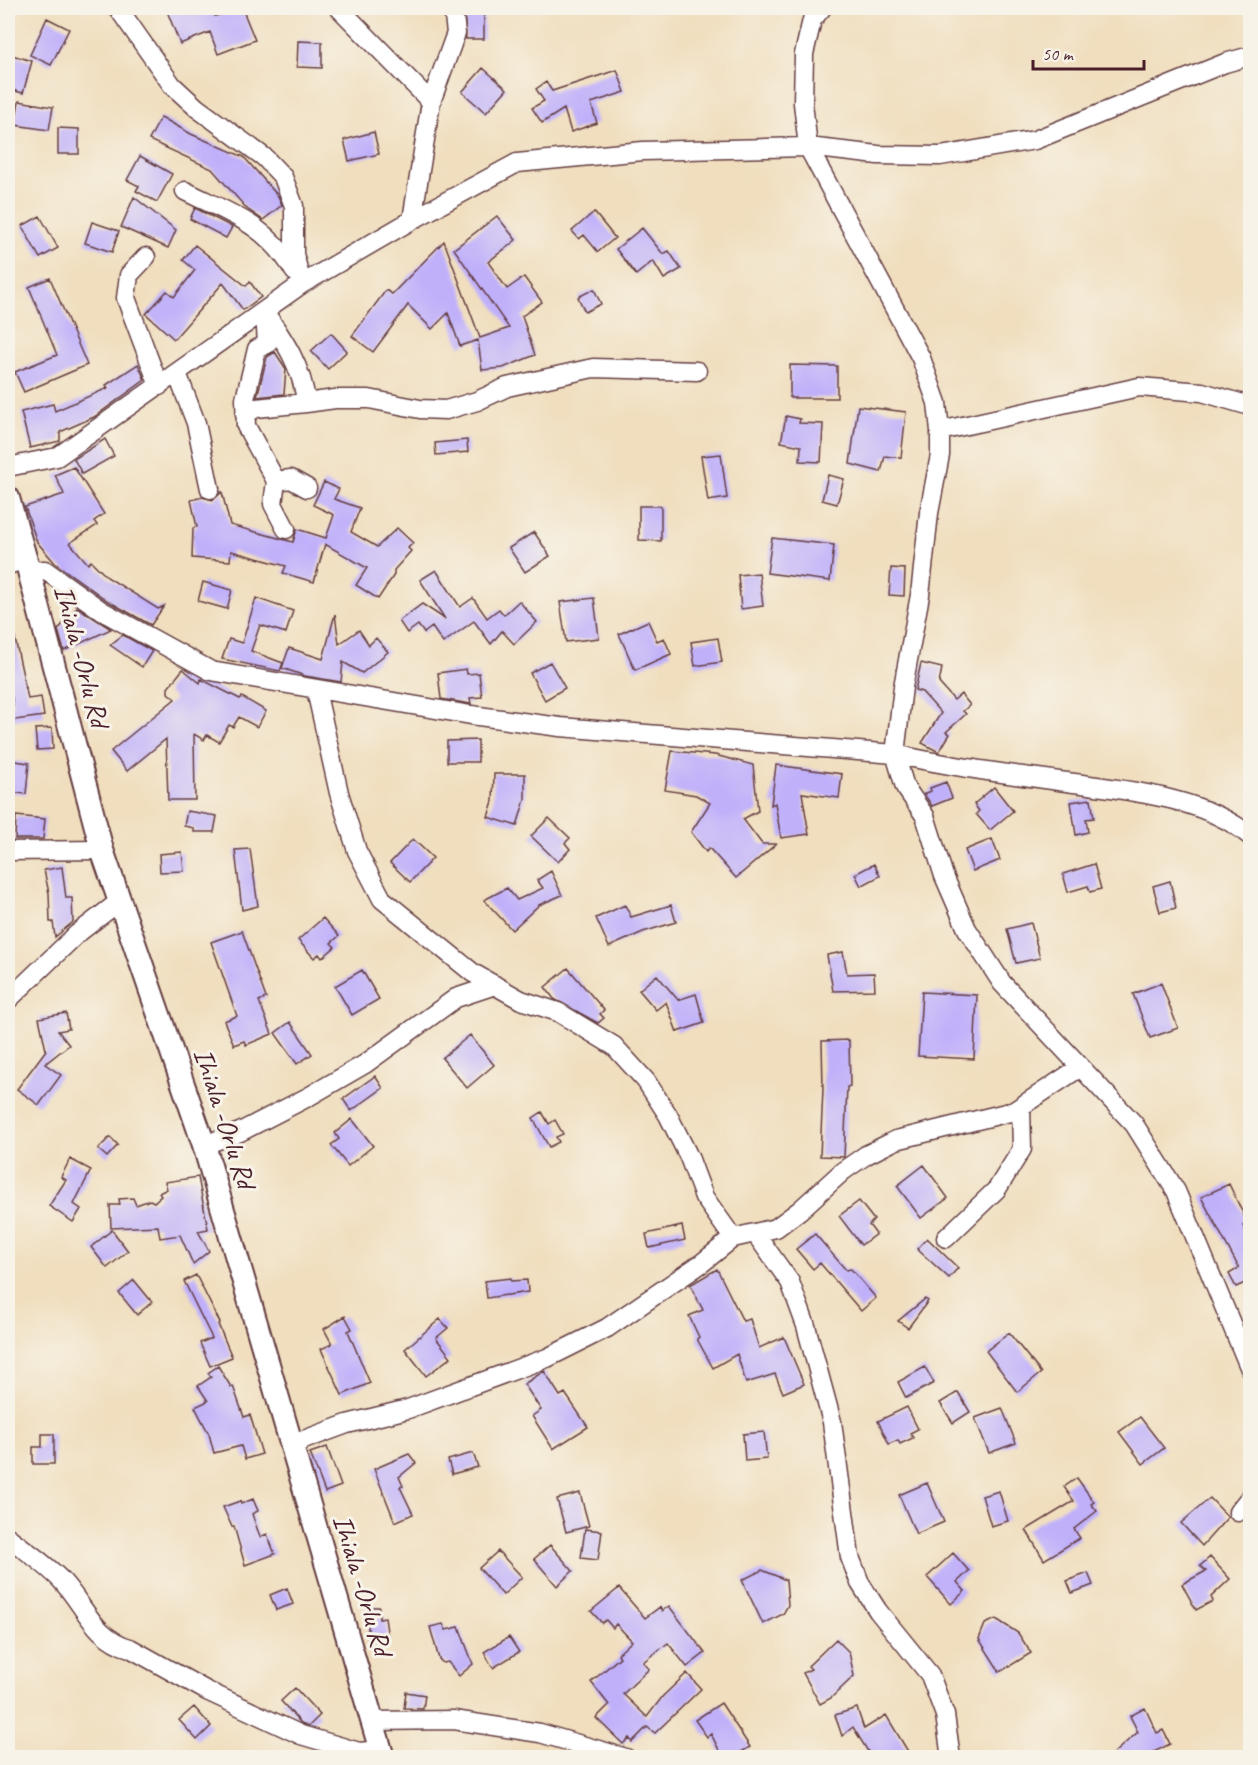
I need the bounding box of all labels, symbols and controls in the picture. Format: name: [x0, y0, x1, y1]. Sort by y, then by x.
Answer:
scale bar: [1033, 33, 1144, 71]
text: 50 m: [1042, 43, 1075, 65]
street label: Ihiala -Orlu Rd: [46, 581, 119, 735]
street label: Ihiala -Orlu Rd: [186, 1044, 265, 1196]
street label: Ihiala -Orlu Rd: [325, 1510, 402, 1663]

